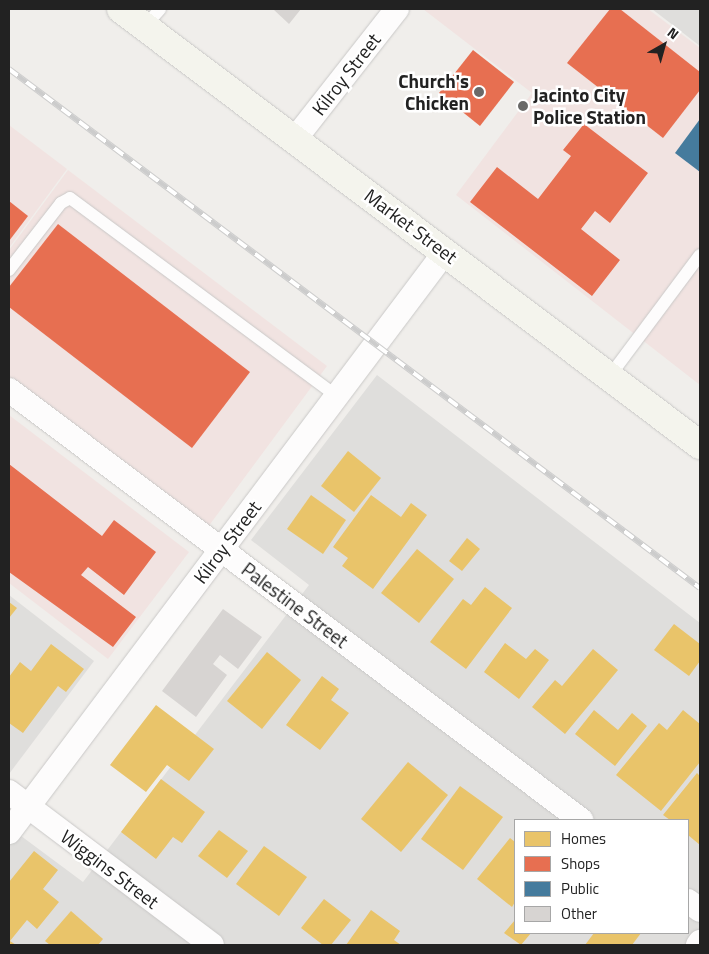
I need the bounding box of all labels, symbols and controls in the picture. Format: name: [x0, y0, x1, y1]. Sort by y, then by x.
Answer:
north arrow: [639, 20, 689, 70]
text: N: [663, 22, 684, 44]
street label: Kilroy Street: [307, 28, 385, 120]
place label: Church's Chicken: [398, 70, 469, 114]
place label: Jacinto City Police Station: [533, 84, 646, 128]
marker: Church's Chicken: [473, 86, 485, 98]
marker: Jacinto City Police Station: [517, 100, 529, 112]
street label: Market Street: [360, 184, 462, 268]
street label: Kilroy Street: [188, 496, 266, 588]
street label: Palestine Street: [237, 558, 353, 652]
legend: [514, 819, 689, 934]
street label: Wiggins Street: [56, 825, 164, 913]
text: Homes: [561, 827, 606, 850]
text: Shops: [561, 852, 600, 875]
text: Public: [561, 877, 599, 900]
text: Other: [561, 902, 597, 925]

